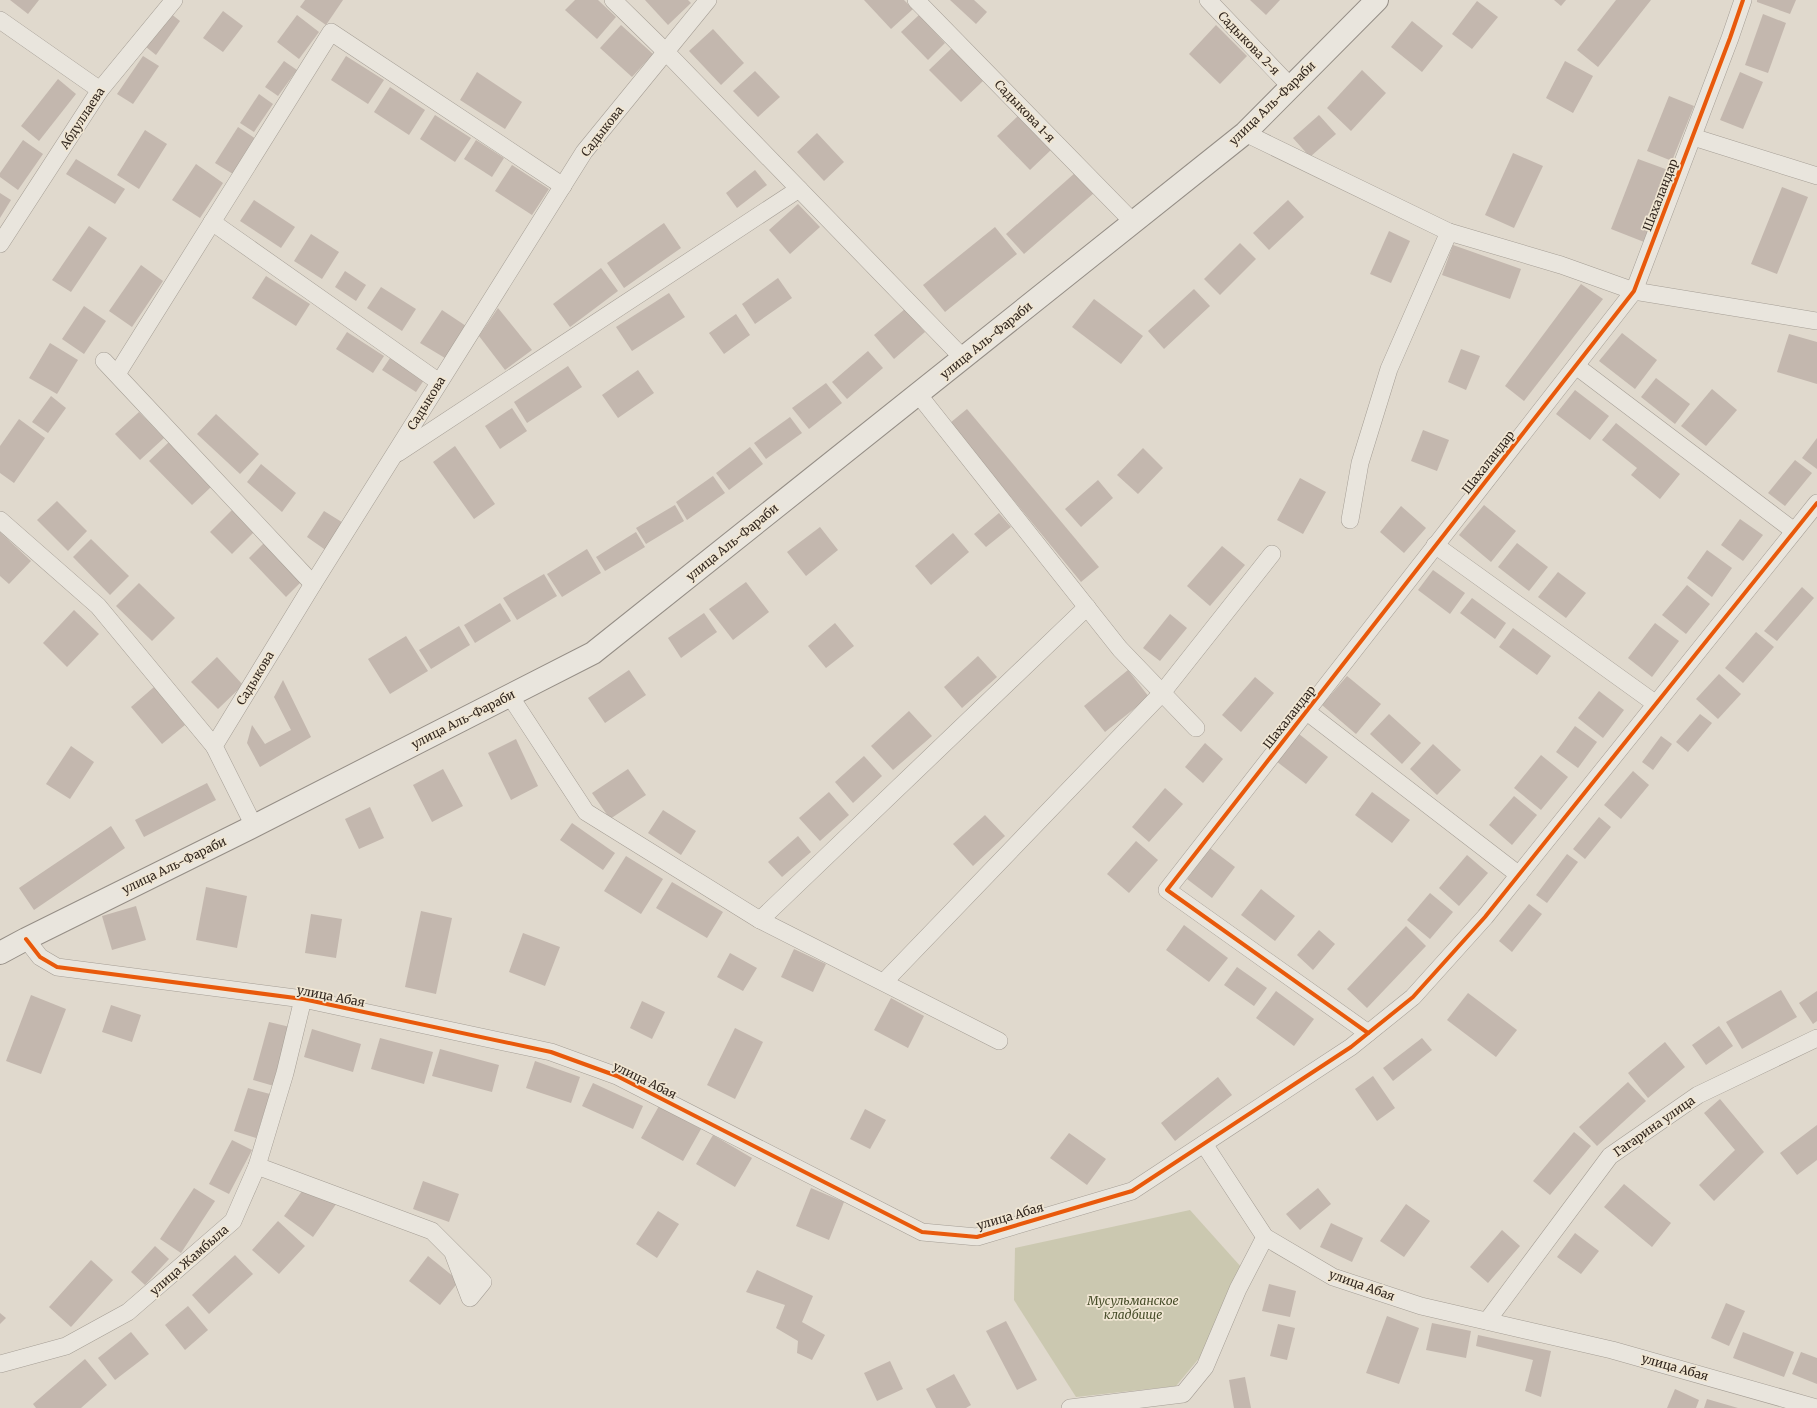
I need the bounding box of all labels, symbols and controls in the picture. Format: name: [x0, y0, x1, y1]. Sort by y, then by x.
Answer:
street label: Садыкова 2-я: [1215, 8, 1283, 78]
street label: улица Аль-Фараби: [1226, 58, 1318, 148]
street label: Садыкова 1-я: [992, 77, 1058, 145]
street label: Абдуллаева: [56, 84, 108, 152]
street label: Садыкова: [578, 102, 627, 159]
street label: Шахаландар: [1639, 157, 1681, 233]
street label: улица Аль-Фараби: [937, 298, 1035, 382]
street label: Садыкова: [404, 373, 449, 432]
street label: Шахаландар: [1459, 427, 1517, 497]
street label: улица Аль-Фараби: [683, 500, 781, 584]
street label: Садыкова: [233, 648, 277, 708]
street label: Шахаландар: [1260, 682, 1318, 752]
street label: улица Аль-Фараби: [409, 686, 517, 752]
street label: улица Аль-Фараби: [119, 833, 229, 897]
street label: улица Абая: [296, 982, 366, 1010]
street label: улица Абая: [611, 1058, 679, 1102]
street label: Гагарина улица: [1610, 1092, 1698, 1160]
street label: улица Абая: [975, 1199, 1045, 1233]
street label: улица Жамбыла: [147, 1221, 232, 1298]
street label: улица Абая: [1327, 1266, 1397, 1304]
park label: Мусульманское кладбище: [1086, 1293, 1179, 1322]
street label: улица Абая: [1640, 1350, 1710, 1384]

